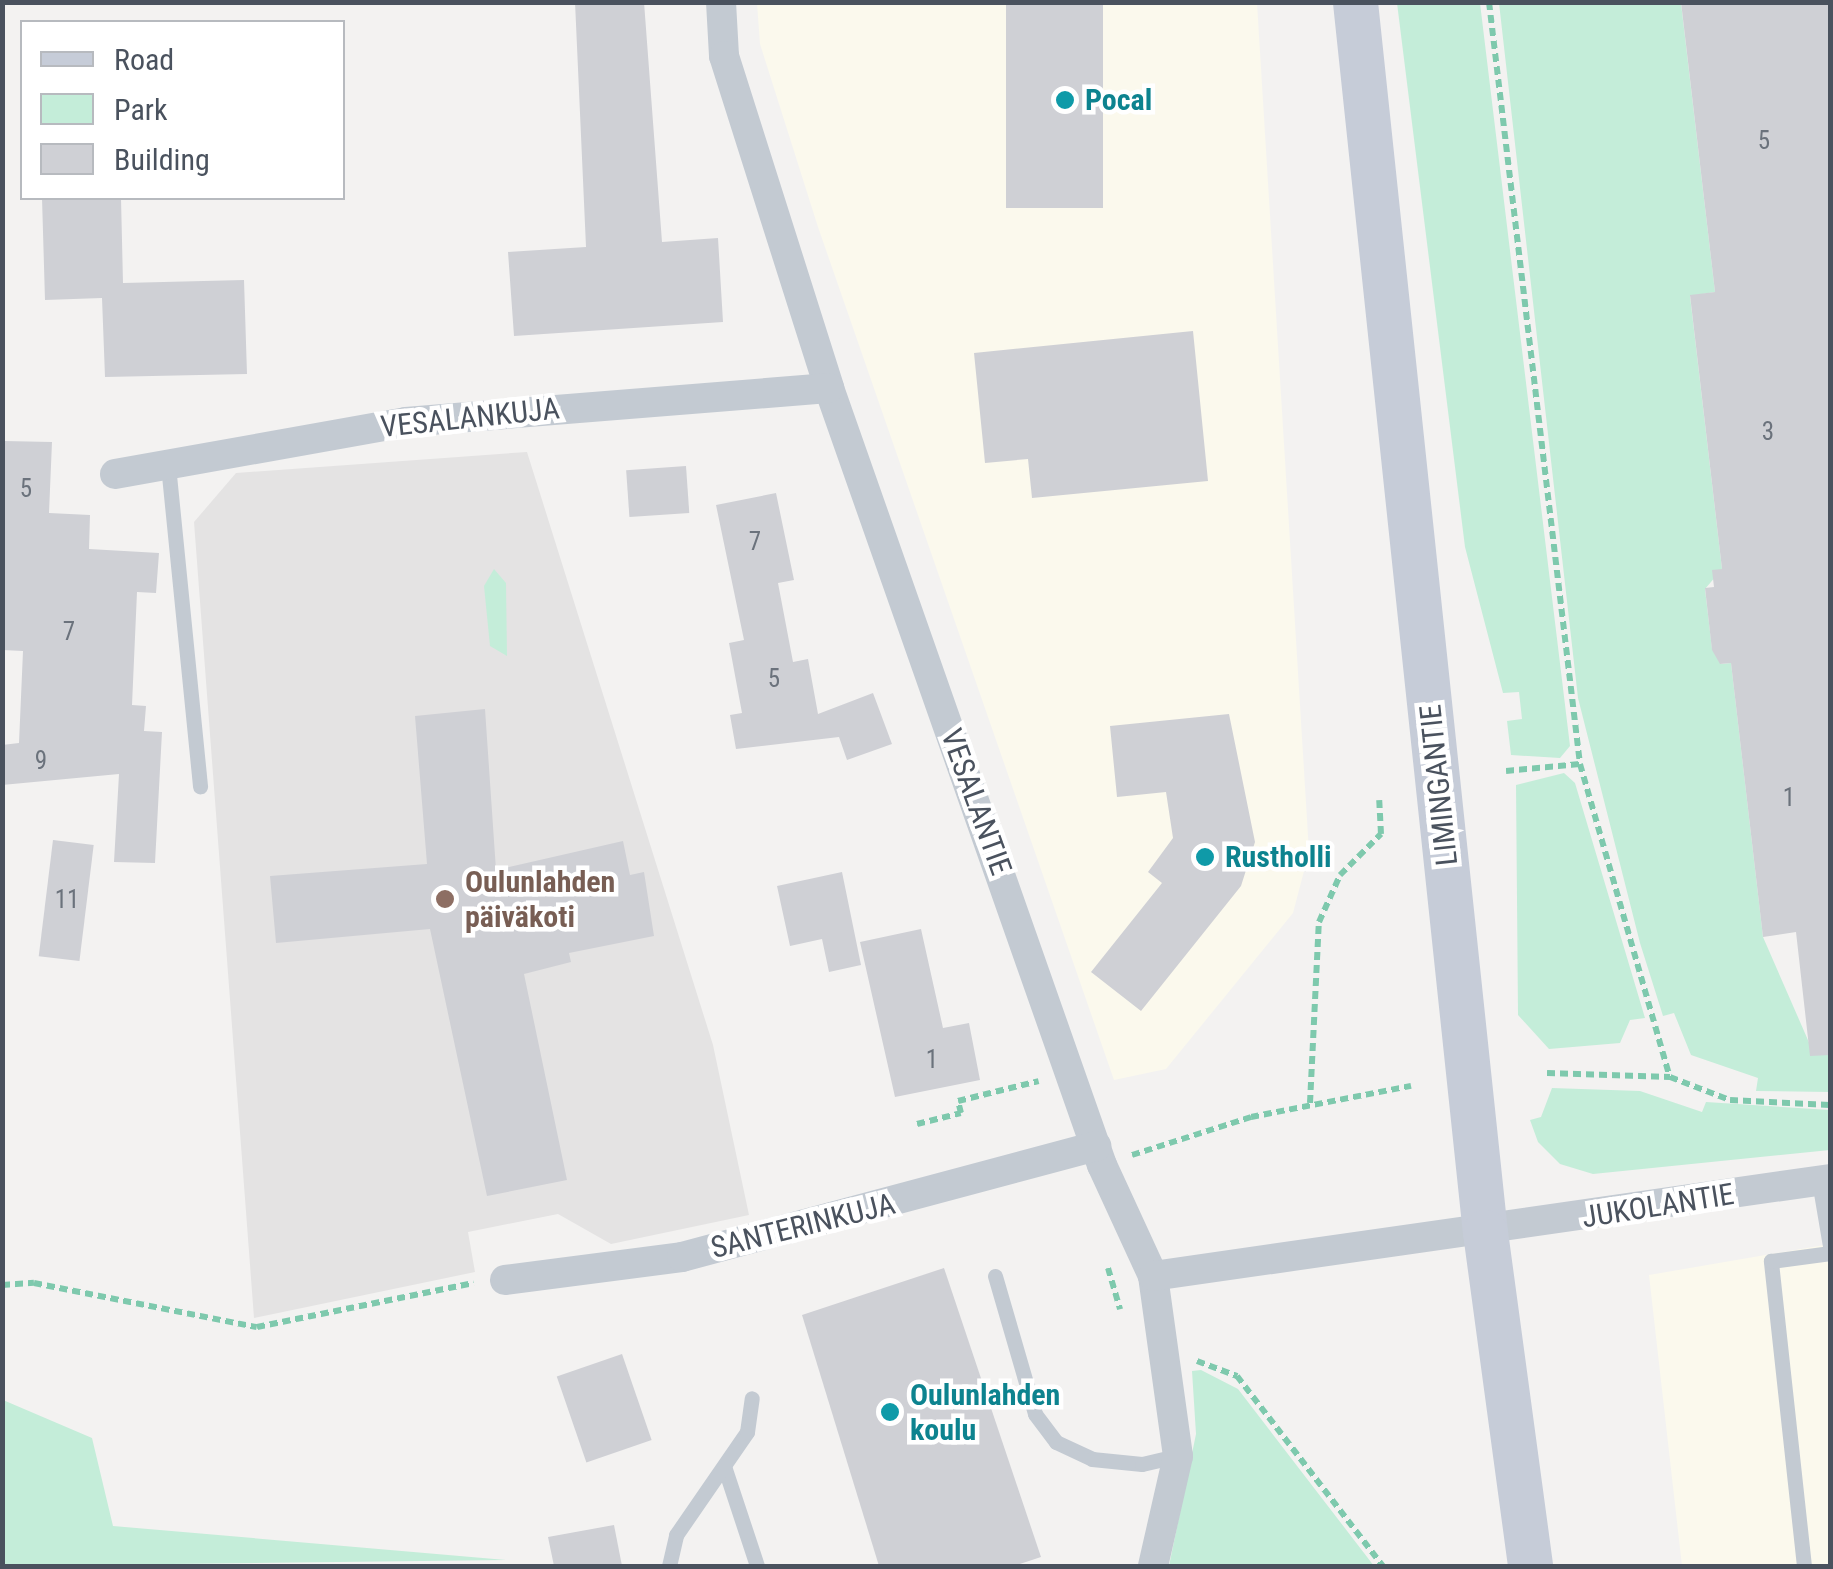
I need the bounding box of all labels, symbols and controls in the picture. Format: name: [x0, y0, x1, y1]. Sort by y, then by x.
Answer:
legend: [20, 20, 345, 200]
text: Road: [114, 42, 174, 77]
place label: Pocal: [1085, 82, 1152, 118]
marker: Pocal: [1054, 89, 1076, 111]
text: Park: [114, 92, 168, 127]
house number: 5: [1758, 126, 1770, 156]
text: Building: [114, 142, 210, 177]
street label: VESALANKUJA: [379, 391, 561, 445]
house number: 3: [1762, 417, 1774, 447]
house number: 5: [20, 474, 32, 504]
house number: 7: [749, 527, 761, 557]
house number: 7: [63, 617, 75, 647]
house number: 5: [768, 664, 780, 694]
street label: LIMINGANTIE: [1413, 703, 1465, 867]
street label: VESALANTIE: [933, 724, 1019, 880]
house number: 9: [35, 746, 47, 776]
house number: 1: [1783, 783, 1795, 813]
place label: Rustholli: [1225, 839, 1332, 875]
marker: Rustholli: [1194, 846, 1216, 868]
place label: Oulunlahden päiväkoti: [465, 864, 615, 934]
house number: 11: [55, 885, 79, 915]
marker: Oulunlahden päiväkoti: [434, 888, 456, 910]
house number: 1: [926, 1045, 938, 1075]
street label: JUKOLANTIE: [1579, 1176, 1737, 1236]
street label: SANTERINKUJA: [707, 1186, 899, 1266]
place label: Oulunlahden koulu: [910, 1377, 1060, 1448]
marker: Oulunlahden koulu: [879, 1401, 901, 1423]

